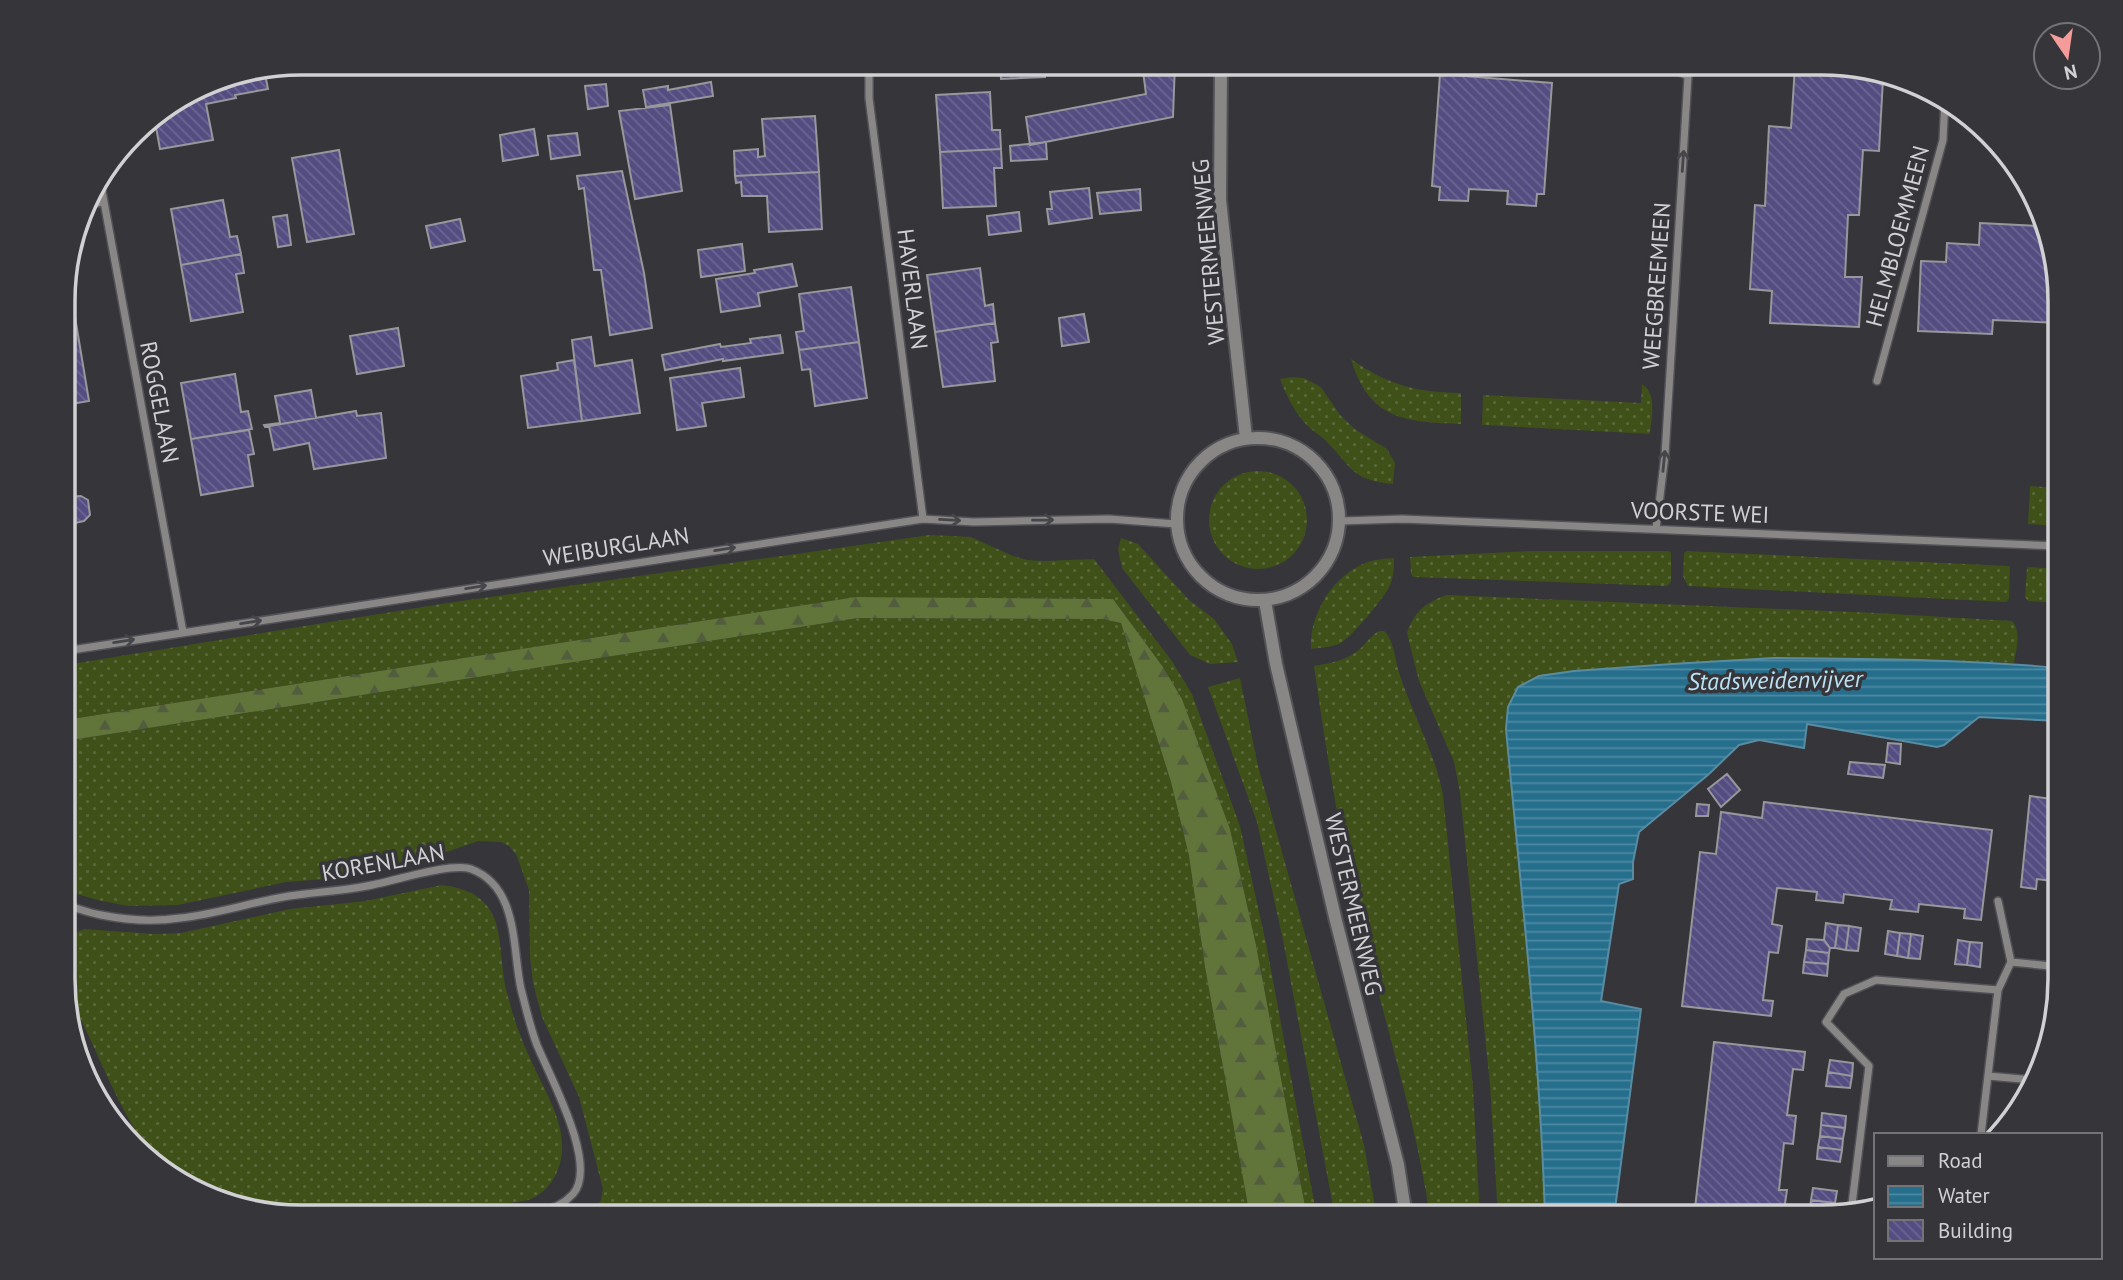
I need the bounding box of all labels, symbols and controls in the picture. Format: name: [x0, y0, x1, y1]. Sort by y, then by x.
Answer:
north arrow: [2032, 21, 2102, 91]
text: N: [2062, 59, 2080, 86]
street label: HELMBLOEMMEEN: [1859, 142, 1935, 330]
one-way arrow: [1677, 150, 1690, 173]
street label: WESTERMEENWEG: [1185, 158, 1231, 346]
street label: WEEGBREEMEEN: [1636, 201, 1676, 371]
street label: HAVERLAAN: [891, 227, 935, 351]
street label: ROGGELAAN: [134, 339, 186, 465]
one-way arrow: [1657, 450, 1670, 473]
street label: VOORSTE WEI: [1629, 495, 1770, 529]
one-way arrow: [938, 514, 961, 527]
one-way arrow: [1031, 514, 1054, 527]
street label: WEIBURGLAAN: [541, 520, 691, 572]
one-way arrow: [713, 542, 736, 555]
one-way arrow: [464, 580, 487, 593]
one-way arrow: [239, 615, 262, 628]
one-way arrow: [112, 634, 135, 647]
water label: Stadsweidenvijver: [1687, 663, 1865, 697]
street label: WESTERMEENWEG: [1319, 810, 1389, 998]
street label: KORENLAAN: [319, 837, 447, 887]
legend: [1874, 1133, 2102, 1259]
text: Road: [1938, 1147, 1982, 1174]
text: Water: [1938, 1182, 1990, 1209]
text: Building: [1938, 1217, 2013, 1244]

